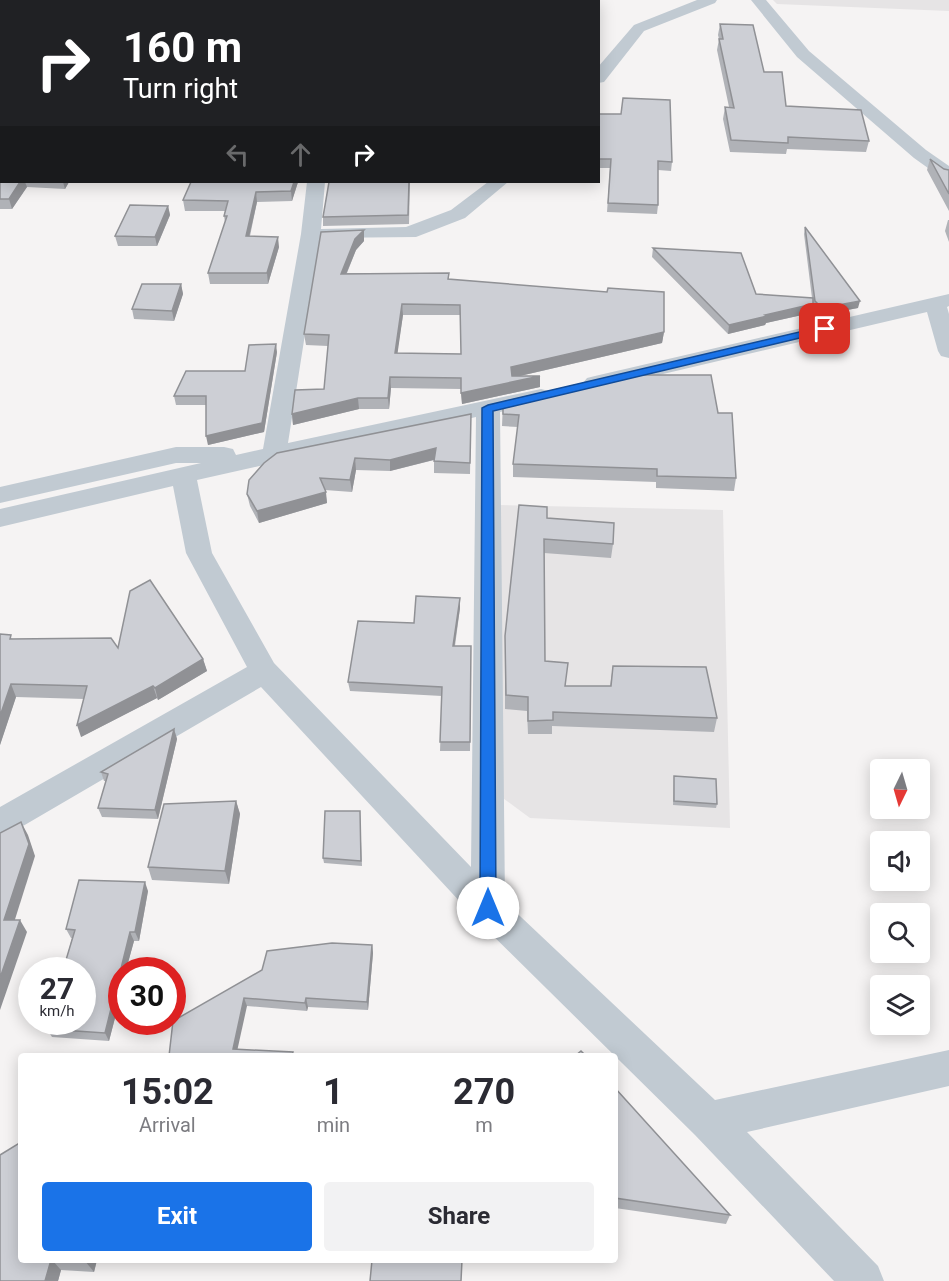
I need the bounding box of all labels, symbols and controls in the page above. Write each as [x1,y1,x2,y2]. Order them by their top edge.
text: 160 m [123,23,242,72]
icon: right [24,24,102,102]
text: Turn right [123,73,238,105]
icon: left [221,138,254,171]
icon: ahead [284,138,317,171]
icon: right [347,138,380,171]
pin [799,303,850,354]
icon: arrive [808,312,841,345]
north arrow [870,759,930,819]
map controls [870,759,930,1035]
button: sound [870,831,930,891]
position arrow [456,876,520,940]
button: search [870,903,930,963]
speed limit sign: 30 [108,957,186,1035]
text: 27 [40,971,74,1006]
button: layers [870,975,930,1035]
text: km/h [39,1002,75,1020]
text: 15:02 [121,1071,214,1113]
text: 1 [323,1071,344,1113]
text: 270 [453,1071,515,1113]
text: Arrival [139,1113,196,1137]
text: min [317,1113,350,1137]
text: m [475,1113,493,1137]
button: Exit [42,1182,312,1251]
button: Share [324,1182,594,1251]

